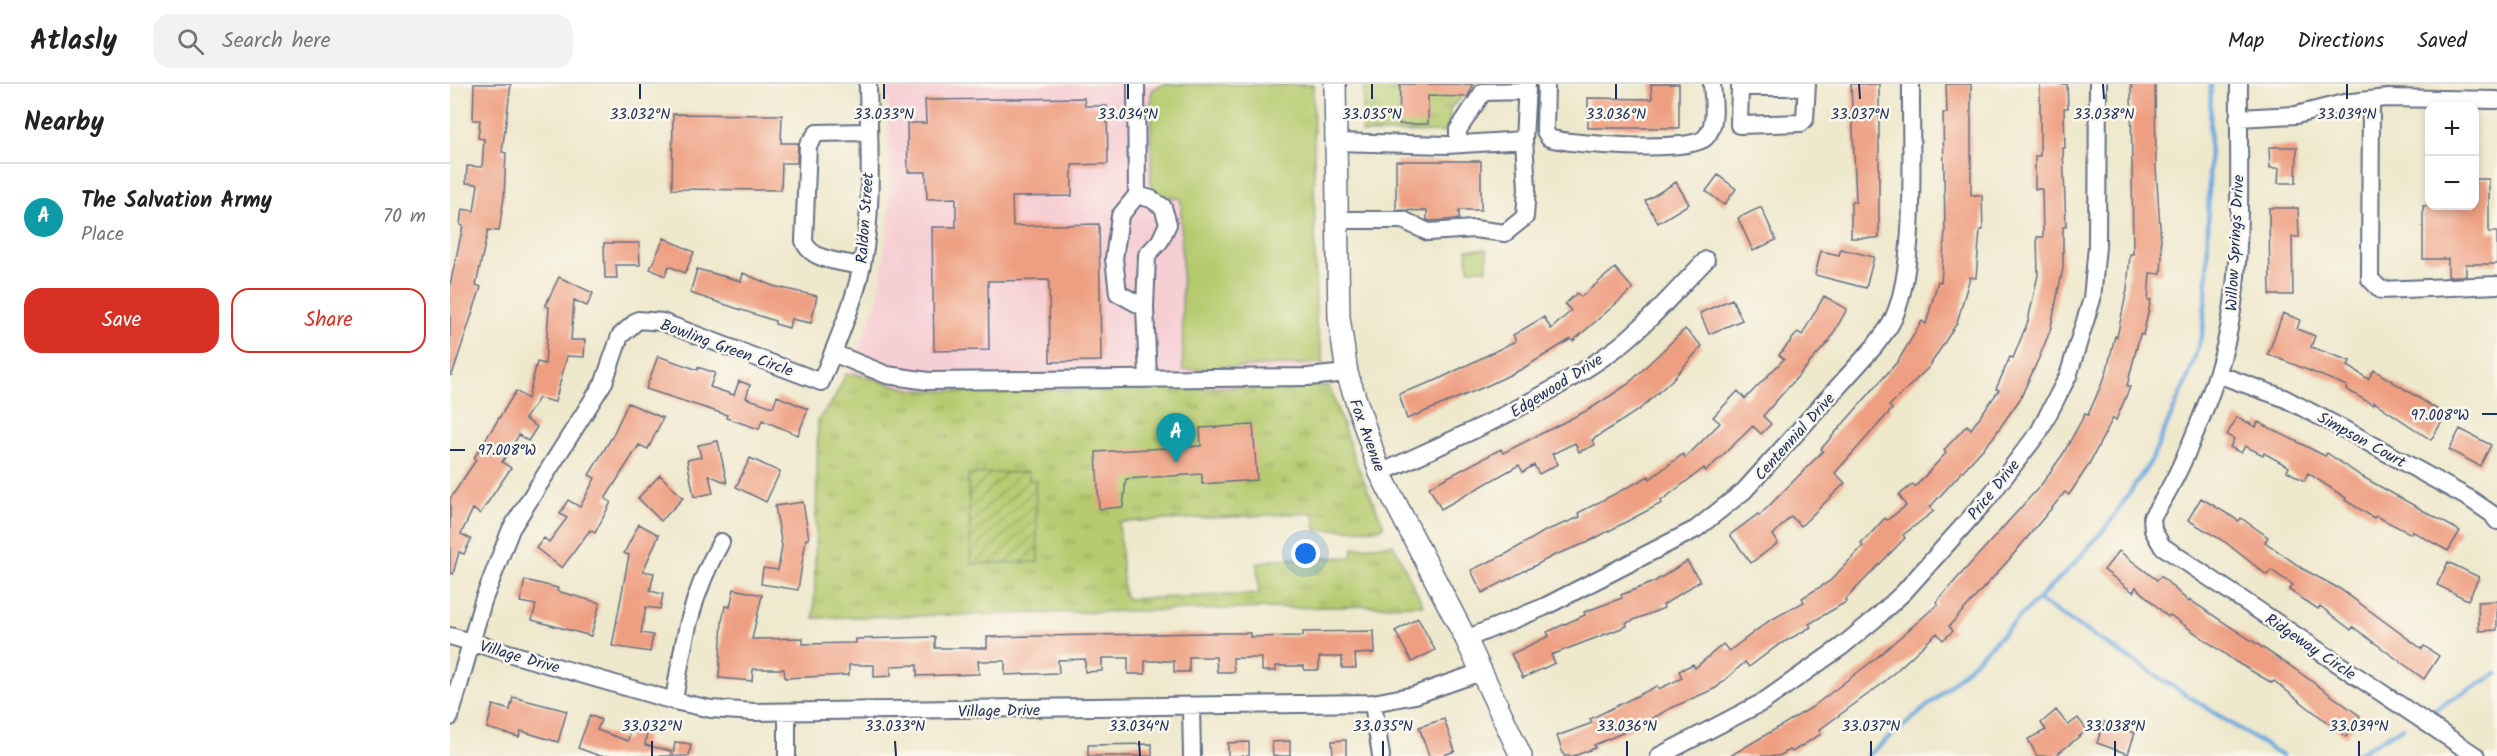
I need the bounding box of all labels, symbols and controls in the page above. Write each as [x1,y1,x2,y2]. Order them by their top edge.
search box [153,14,573,68]
text: Atlasly [30,19,117,64]
text: Search here [222,24,331,59]
icon: search [174,25,207,58]
text: Map [2228,25,2264,58]
text: Directions [2297,25,2384,58]
text: Saved [2417,25,2467,58]
text: Nearby [24,102,104,144]
map controls [2425,102,2479,210]
button: + [2425,102,2479,156]
text: 33.032°N [610,103,670,127]
text: 33.033°N [854,103,914,127]
text: 33.034°N [1098,103,1158,127]
text: 33.035°N [1342,103,1402,127]
text: 33.036°N [1586,103,1646,127]
text: 33.037°N [1831,103,1889,127]
text: 33.038°N [2073,103,2135,127]
text: 33.039°N [2317,103,2377,127]
button: − [2425,156,2479,210]
street label: Raldon Street [850,171,881,265]
street label: Willow Springs Drive [2219,174,2252,312]
text: The Salvation Army [81,184,272,219]
text: A [37,201,50,233]
text: 70 m [383,201,426,233]
text: Place [81,219,124,251]
button: Save [24,288,219,353]
button: Share [231,288,426,353]
street label: Bowling Green Circle [657,313,796,384]
street label: Edgewood Drive [1506,348,1608,425]
street label: Centennial Drive [1749,387,1841,487]
street label: Fox Avenue [1342,396,1391,475]
text: 97.008°W [2411,404,2470,428]
street label: Simpson Court [2312,406,2411,475]
pin: A [1156,414,1196,463]
text: 97.008°W [478,439,537,463]
street label: Price Drive [1962,454,2027,526]
your location [1291,539,1320,568]
street label: Ridgeway Circle [2260,608,2361,687]
street label: Village Drive [477,634,563,681]
street label: Village Drive [958,698,1040,725]
text: 33.032°N [622,715,682,739]
text: 33.033°N [865,715,925,739]
text: 33.034°N [1109,715,1169,739]
text: 33.035°N [1353,715,1413,739]
text: 33.036°N [1597,715,1657,739]
text: 33.037°N [1842,715,1900,739]
text: 33.038°N [2084,715,2146,739]
text: 33.039°N [2329,715,2389,739]

